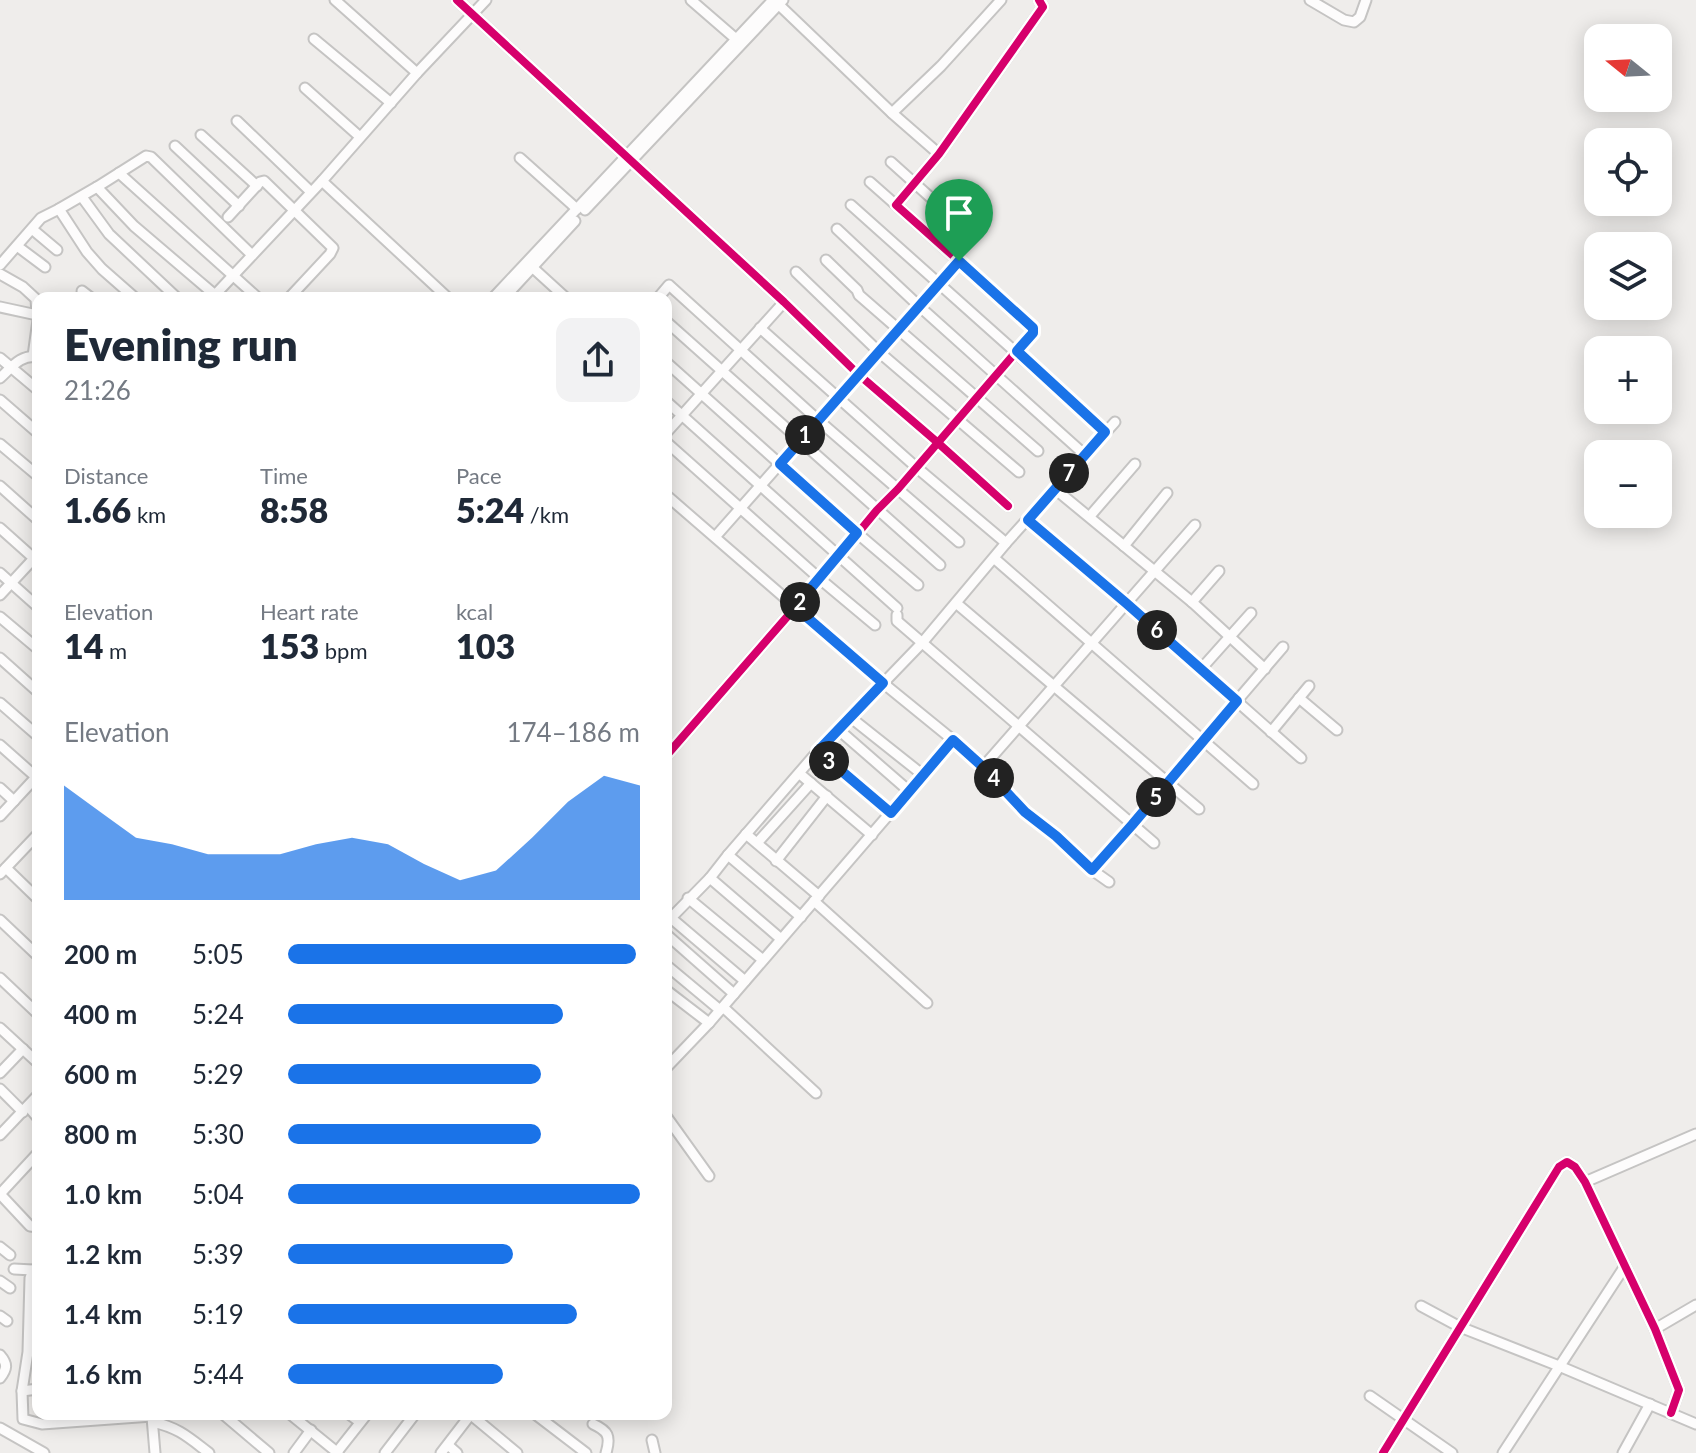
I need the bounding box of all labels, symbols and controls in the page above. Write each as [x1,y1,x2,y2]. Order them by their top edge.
north arrow [1584,24,1672,112]
map controls [1584,24,1672,528]
button: locate [1584,128,1672,216]
pin [925,179,993,261]
icon: arrive [937,191,981,235]
button: layers [1584,232,1672,320]
text: Evening run [64,318,298,370]
button: share [556,318,640,402]
button: + [1584,336,1672,424]
text: 21:26 [64,374,131,406]
pin: 1 [785,415,825,455]
text: 1 [799,421,811,448]
button: − [1584,440,1672,528]
pin: 7 [1049,453,1089,493]
text: 7 [1063,459,1075,486]
text: Distance [64,462,148,489]
text: Time [260,462,308,489]
text: Pace [456,462,502,489]
text: 1.66 [64,489,131,530]
text: 8:58 [260,489,328,530]
text: 5:24 [456,489,524,530]
text: km [131,501,166,528]
text: /km [524,501,569,528]
pin: 2 [780,582,820,622]
text: 2 [794,588,806,615]
text: Elevation [64,598,153,625]
text: Heart rate [260,598,359,625]
text: kcal [456,598,493,625]
pin: 6 [1137,610,1177,650]
text: 6 [1151,616,1163,643]
text: 14 [64,625,103,666]
text: 153 [260,625,319,666]
text: 103 [456,625,515,666]
text: m [103,637,127,664]
text: bpm [319,637,368,664]
text: Elevation [64,716,170,748]
text: 174–186 m [506,716,640,748]
pin: 3 [809,741,849,781]
text: 3 [823,747,835,774]
pin: 4 [974,758,1014,798]
text: 4 [988,764,1000,791]
pin: 5 [1136,777,1176,817]
text: 5 [1150,783,1162,810]
text: 200 m [64,938,137,970]
text: 5:05 [192,938,244,970]
text: 400 m [64,998,137,1030]
text: 5:24 [192,998,244,1030]
text: 600 m [64,1058,137,1090]
text: 5:29 [192,1058,244,1090]
text: 800 m [64,1118,137,1150]
text: 5:30 [192,1118,244,1150]
text: 1.0 km [64,1178,142,1210]
text: 5:04 [192,1178,244,1210]
text: 1.2 km [64,1238,142,1270]
text: 5:39 [192,1238,244,1270]
text: 1.4 km [64,1298,142,1330]
text: 5:19 [192,1298,244,1330]
text: 1.6 km [64,1358,142,1390]
text: 5:44 [192,1358,244,1390]

